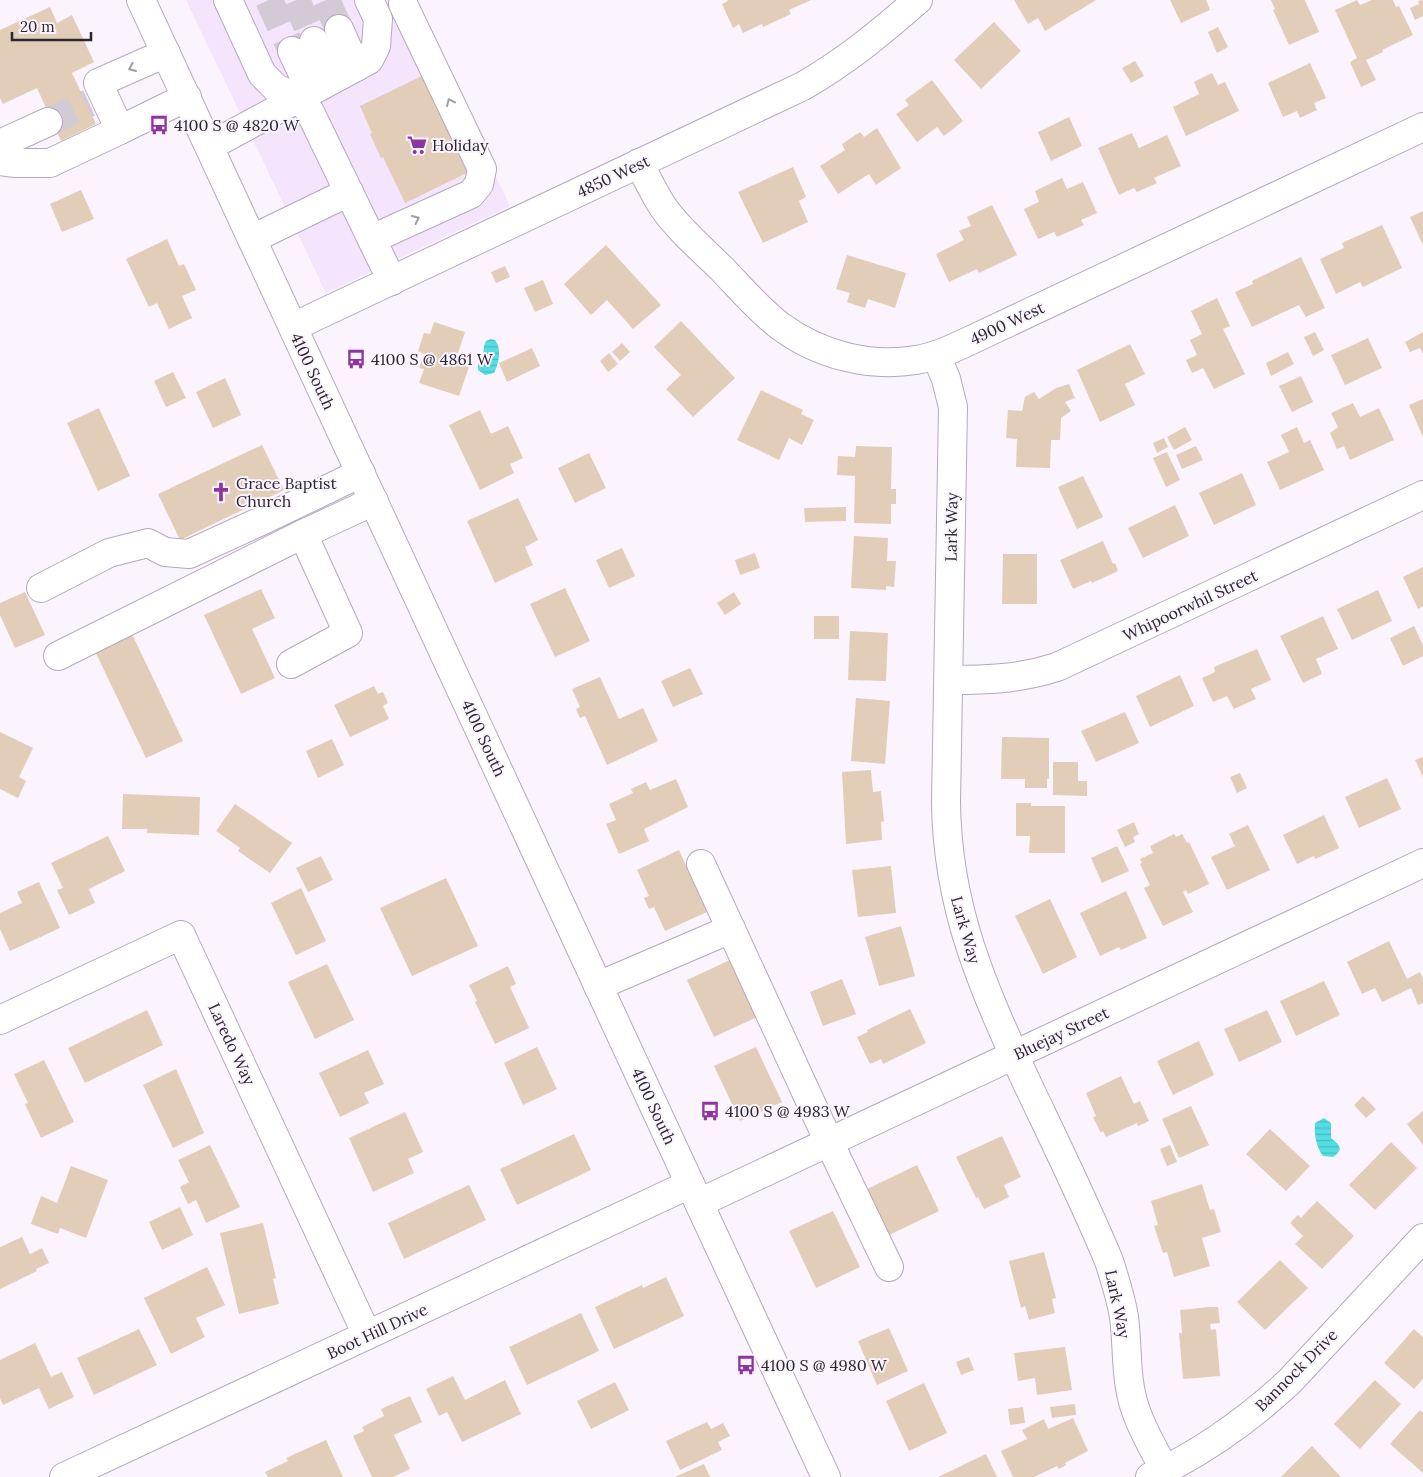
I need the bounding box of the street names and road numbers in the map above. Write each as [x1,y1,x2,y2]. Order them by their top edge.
street label: 4850 West [573,150,653,202]
street label: 4900 West [967,297,1048,349]
street label: 4100 South [287,329,340,413]
street label: Lark Way [940,492,962,562]
street label: Whipoorwhil Street [1119,565,1261,645]
street label: 4100 South [458,696,511,780]
street label: Lark Way [947,894,985,967]
street label: Laredo Way [204,1000,260,1089]
street label: Bluejay Street [1010,1002,1112,1064]
street label: 4100 South [628,1064,681,1148]
street label: Lark Way [1101,1268,1135,1341]
street label: Boot Hill Drive [323,1299,431,1363]
street label: Bannock Drive [1251,1324,1342,1415]

